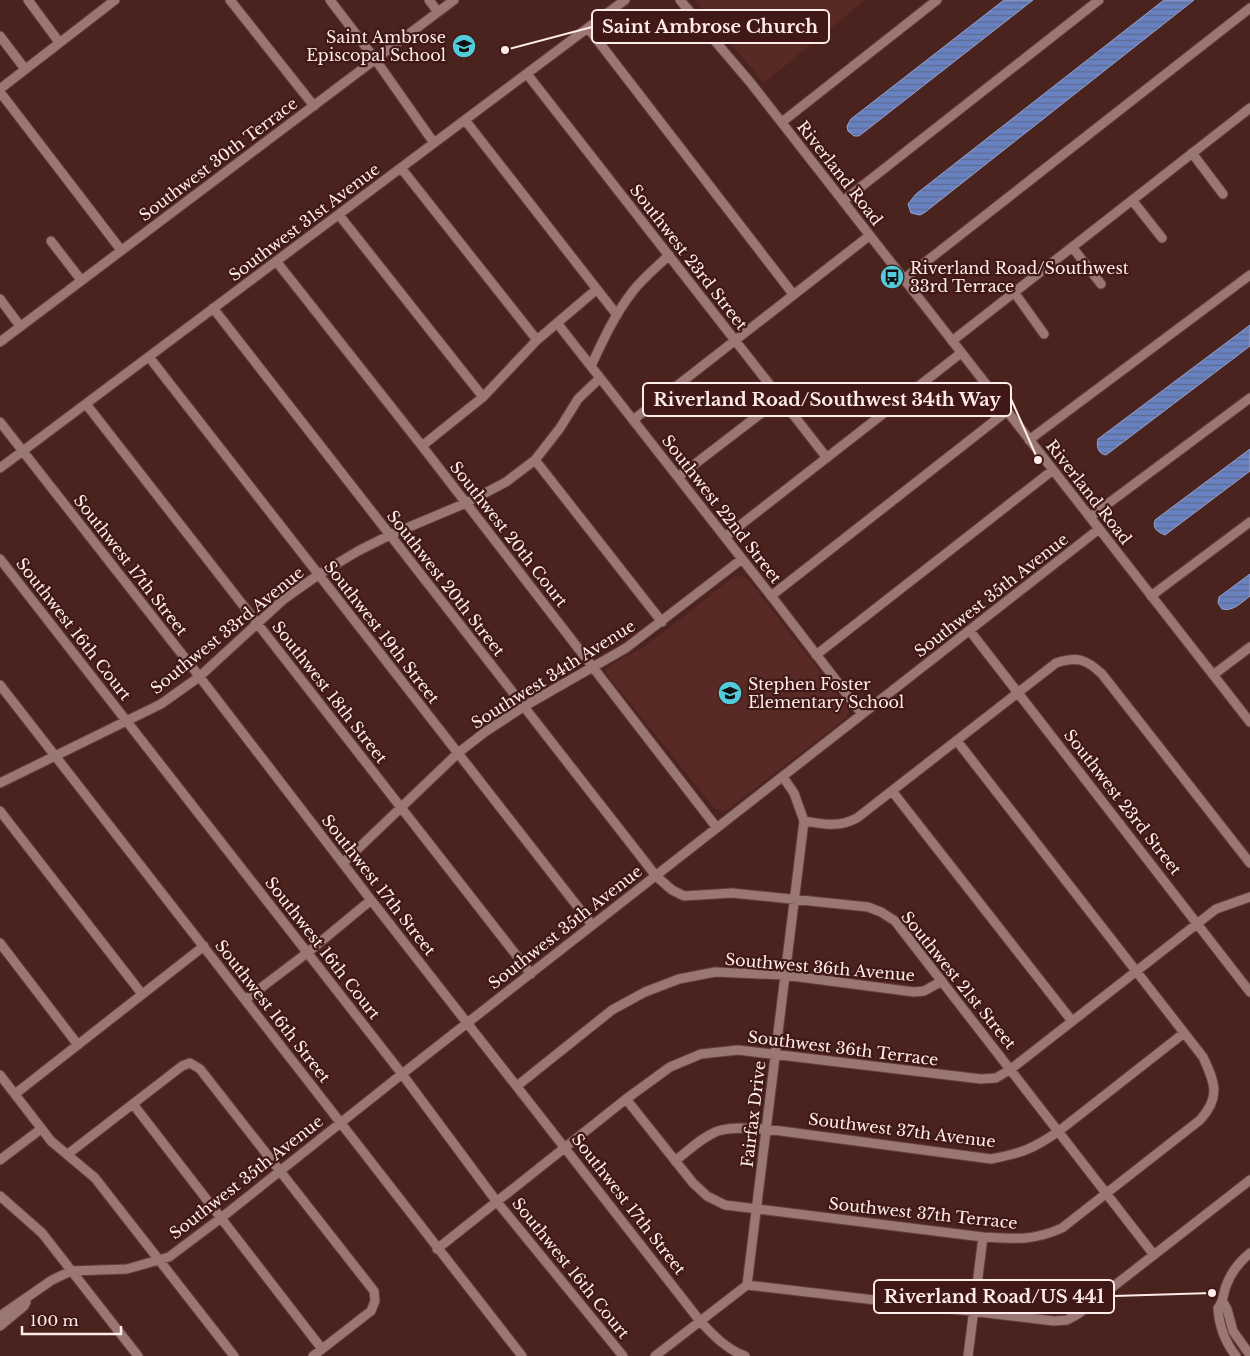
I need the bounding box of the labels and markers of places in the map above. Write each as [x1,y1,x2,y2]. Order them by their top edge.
callout: Saint Ambrose Church [592,10,829,43]
place label: Saint Ambrose Episcopal School [306,27,446,65]
school or university icon: Saint Ambrose Episcopal School [451,33,477,59]
place label: Riverland Road/Southwest 33rd Terrace [910,258,1129,296]
bus stop icon: Riverland Road/Southwest 33rd Terrace [879,264,905,290]
callout: Riverland Road/Southwest 34th Way [643,383,1011,416]
place label: Stephen Foster Elementary School [748,674,904,712]
school or university icon: Stephen Foster Elementary School [717,680,743,706]
callout: Riverland Road/US 441 [874,1280,1114,1313]

